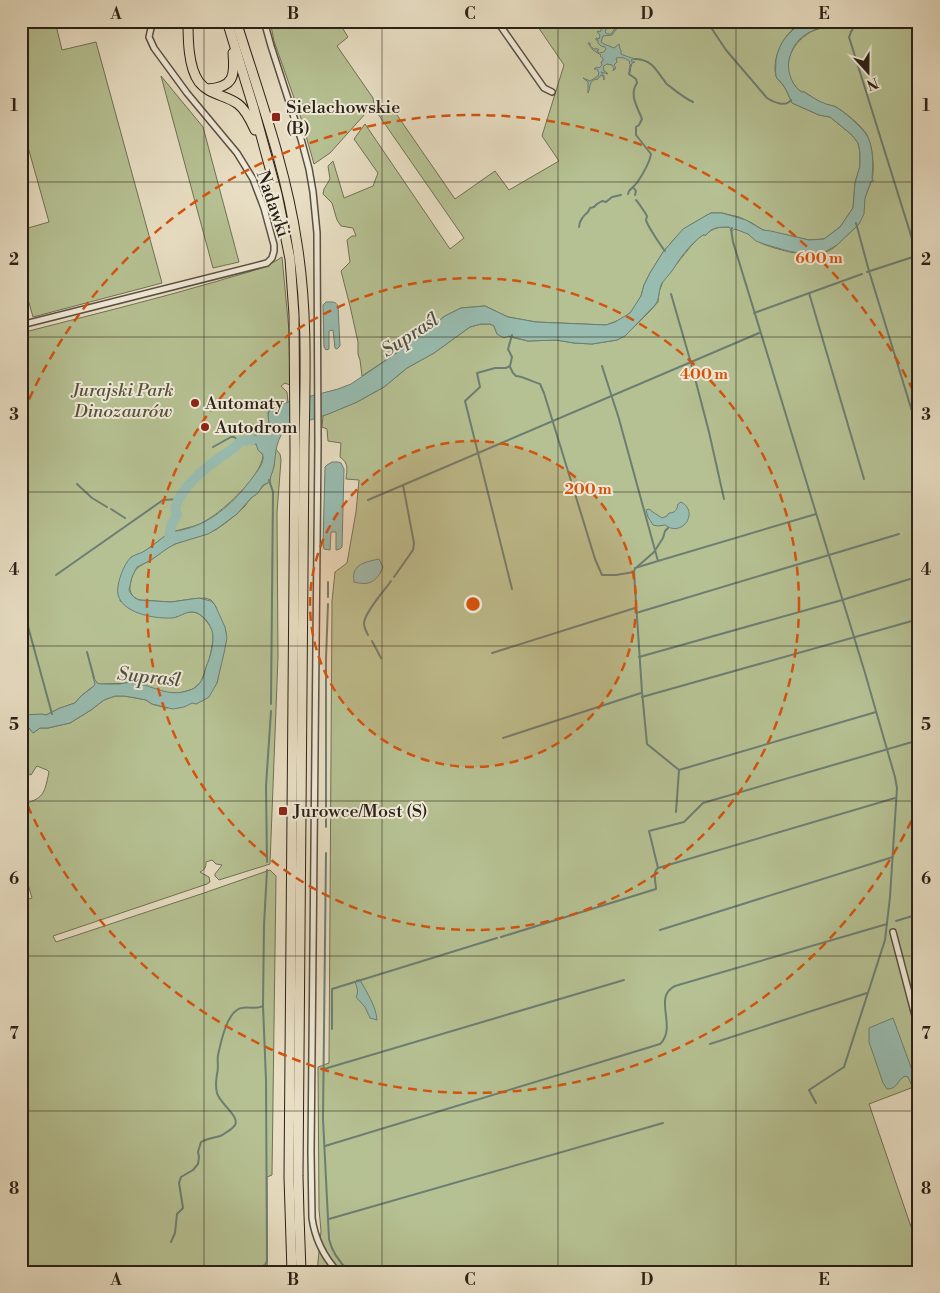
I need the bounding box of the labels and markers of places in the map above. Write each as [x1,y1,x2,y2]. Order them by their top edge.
place label: Sielachowskie (B) [286,96,400,140]
marker: Sielachowskie (B) [270,111,282,123]
place label: Automaty [204,392,284,415]
marker: Automaty [189,397,201,409]
place label: Autodrom [214,416,298,439]
marker: Autodrom [199,421,211,433]
centre of rings [464,595,482,613]
place label: Jurowce/Most (S) [292,800,428,823]
marker: Jurowce/Most (S) [277,805,289,817]

